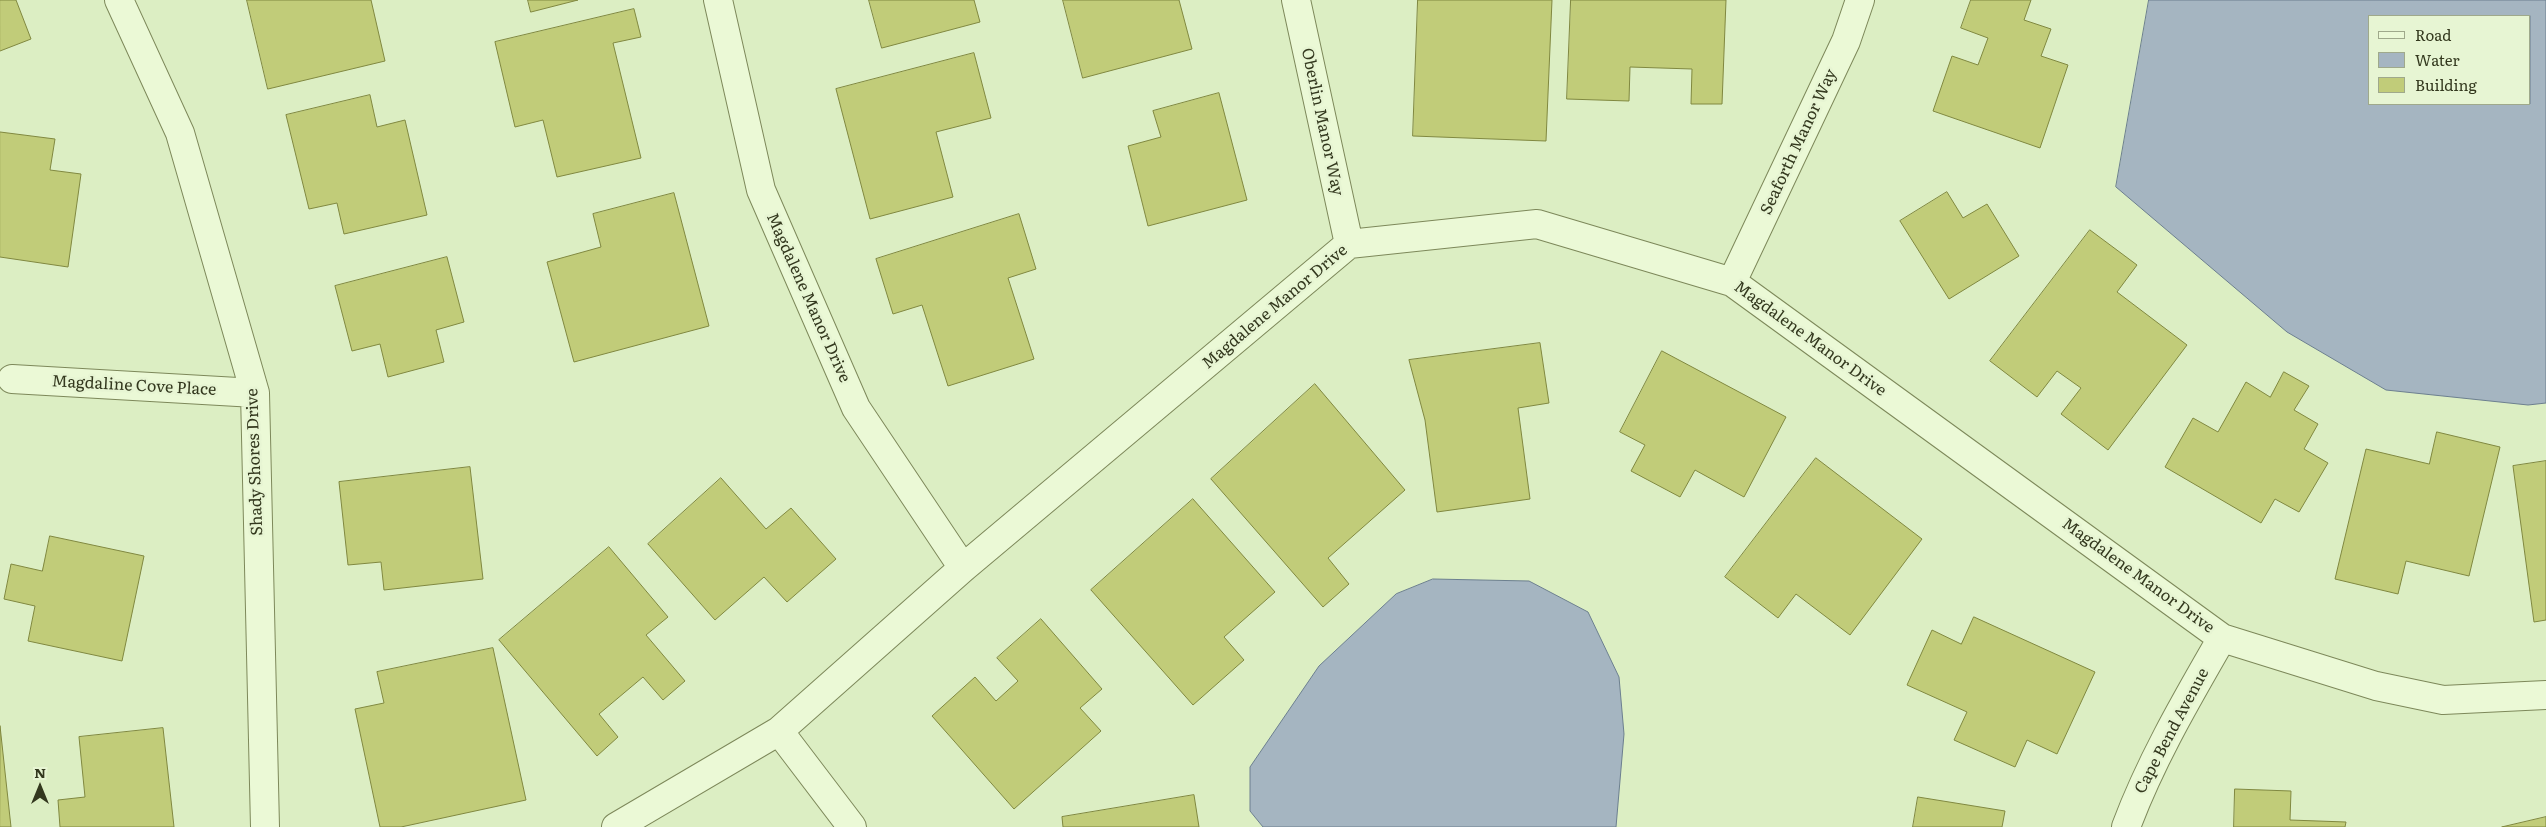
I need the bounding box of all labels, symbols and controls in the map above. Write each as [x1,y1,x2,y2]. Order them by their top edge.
legend [2368,15,2531,105]
text: Road [2415,23,2451,46]
street label: Oberlin Manor Way [1297,46,1347,198]
text: Water [2415,48,2460,71]
street label: Seaforth Manor Way [1757,66,1841,218]
text: Building [2415,73,2477,96]
street label: Magdalene Manor Drive [762,210,854,386]
street label: Magdalene Manor Drive [1199,241,1351,373]
street label: Magdalene Manor Drive [1730,277,1890,401]
street label: Magdaline Cove Place [51,372,217,400]
street label: Shady Shores Drive [243,388,267,536]
street label: Magdalene Manor Drive [2058,514,2218,638]
street label: Cape Bend Avenue [2131,665,2213,797]
north arrow [15,762,65,812]
text: N [34,762,46,782]

